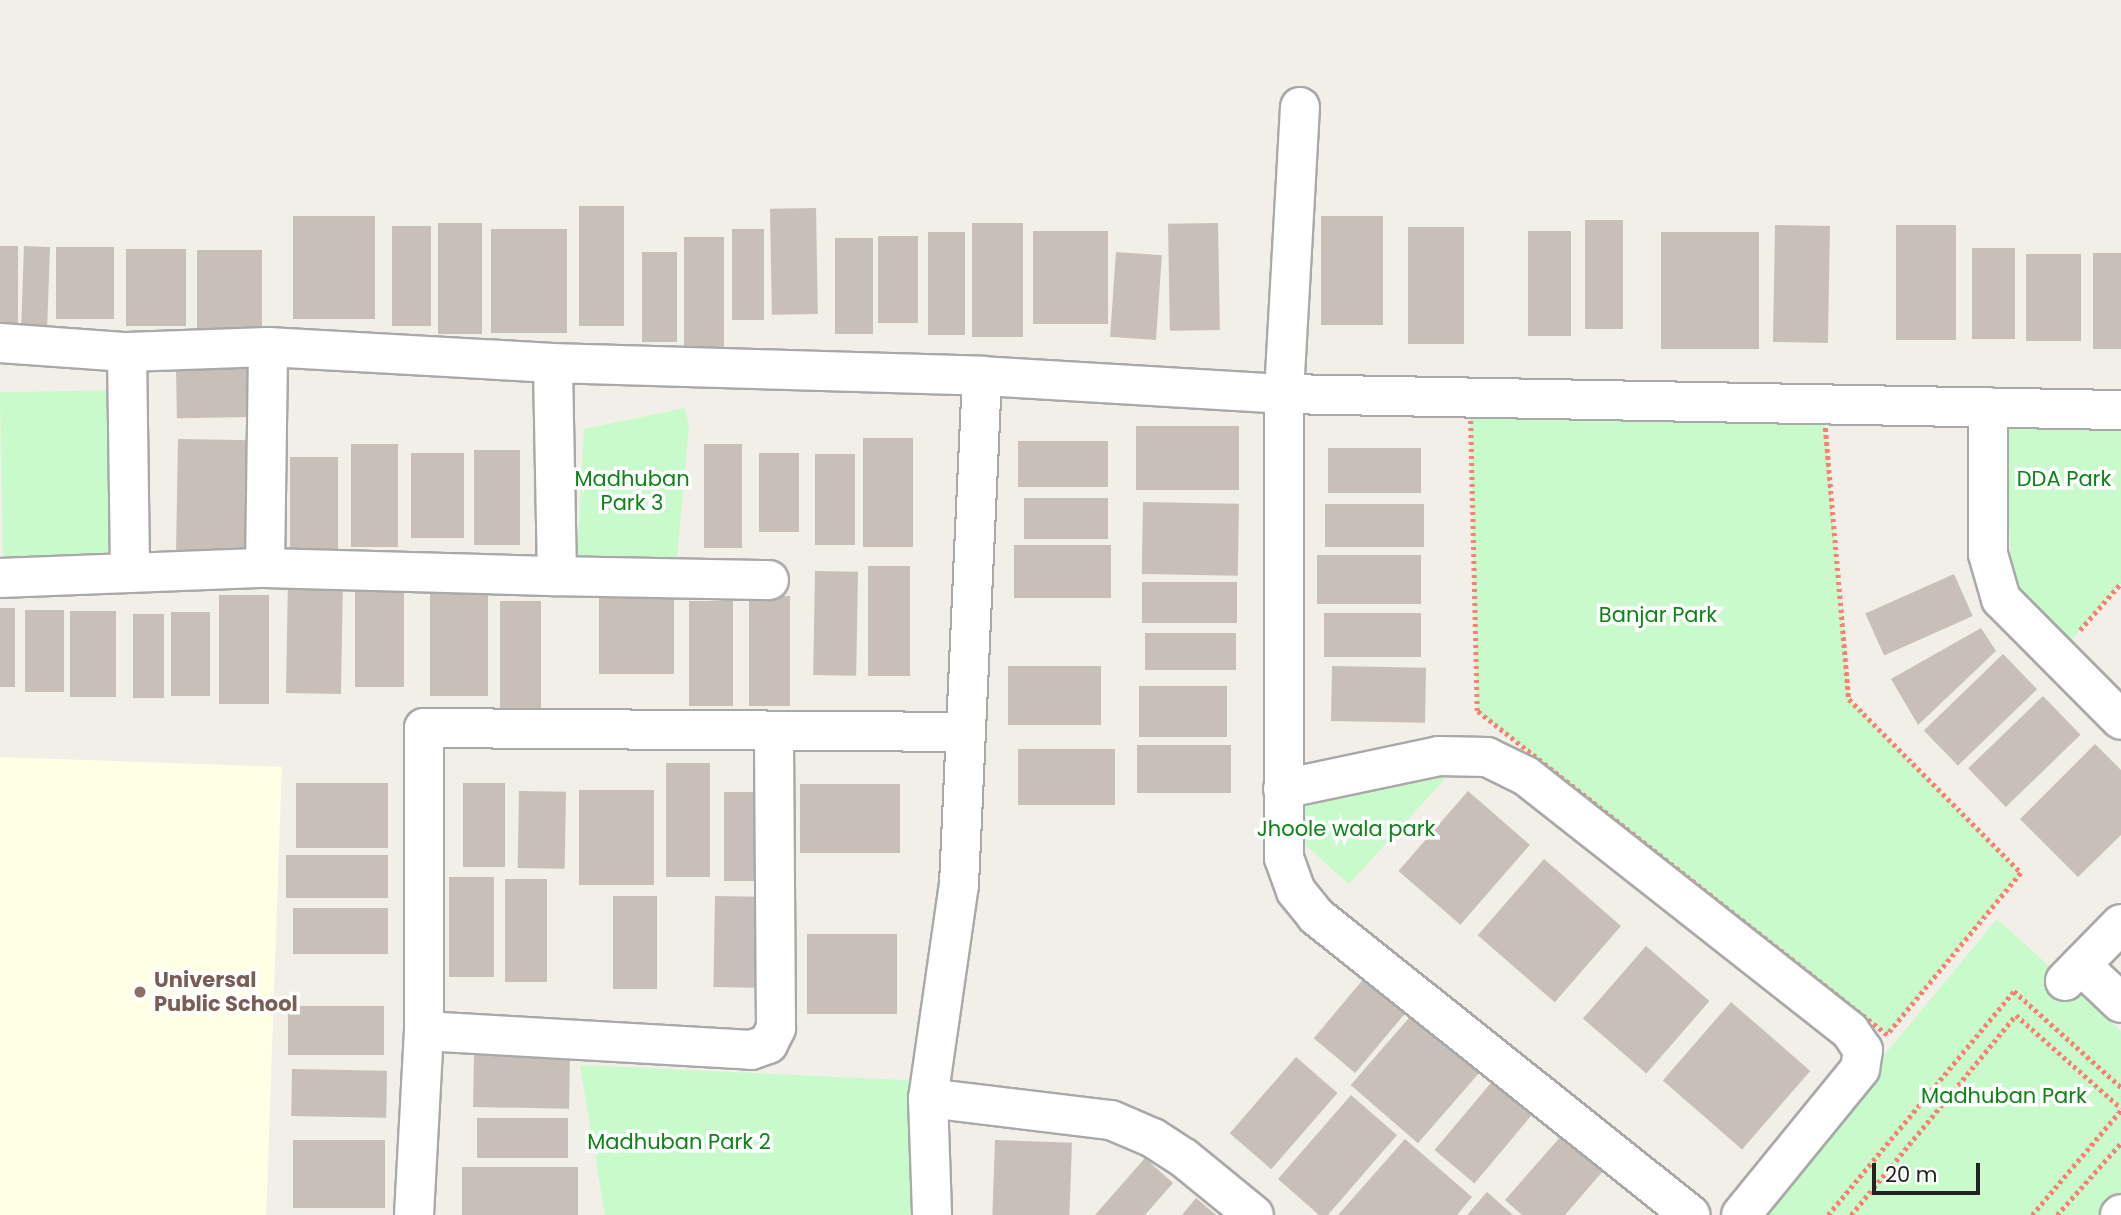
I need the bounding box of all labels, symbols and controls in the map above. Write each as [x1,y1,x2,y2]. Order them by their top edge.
park label: Madhuban Park 3 [574,466,690,516]
park label: DDA Park [2017,466,2111,492]
park label: Banjar Park [1599,602,1717,628]
park label: Jhoole wala park [1257,816,1435,842]
place label: Universal Public School [154,967,298,1017]
marker: Universal Public School [132,984,148,1000]
park label: Madhuban Park [1921,1083,2087,1109]
park label: Madhuban Park 2 [587,1129,771,1155]
scale bar [1876,1148,1984,1192]
text: 20 m [1885,1160,1938,1189]

